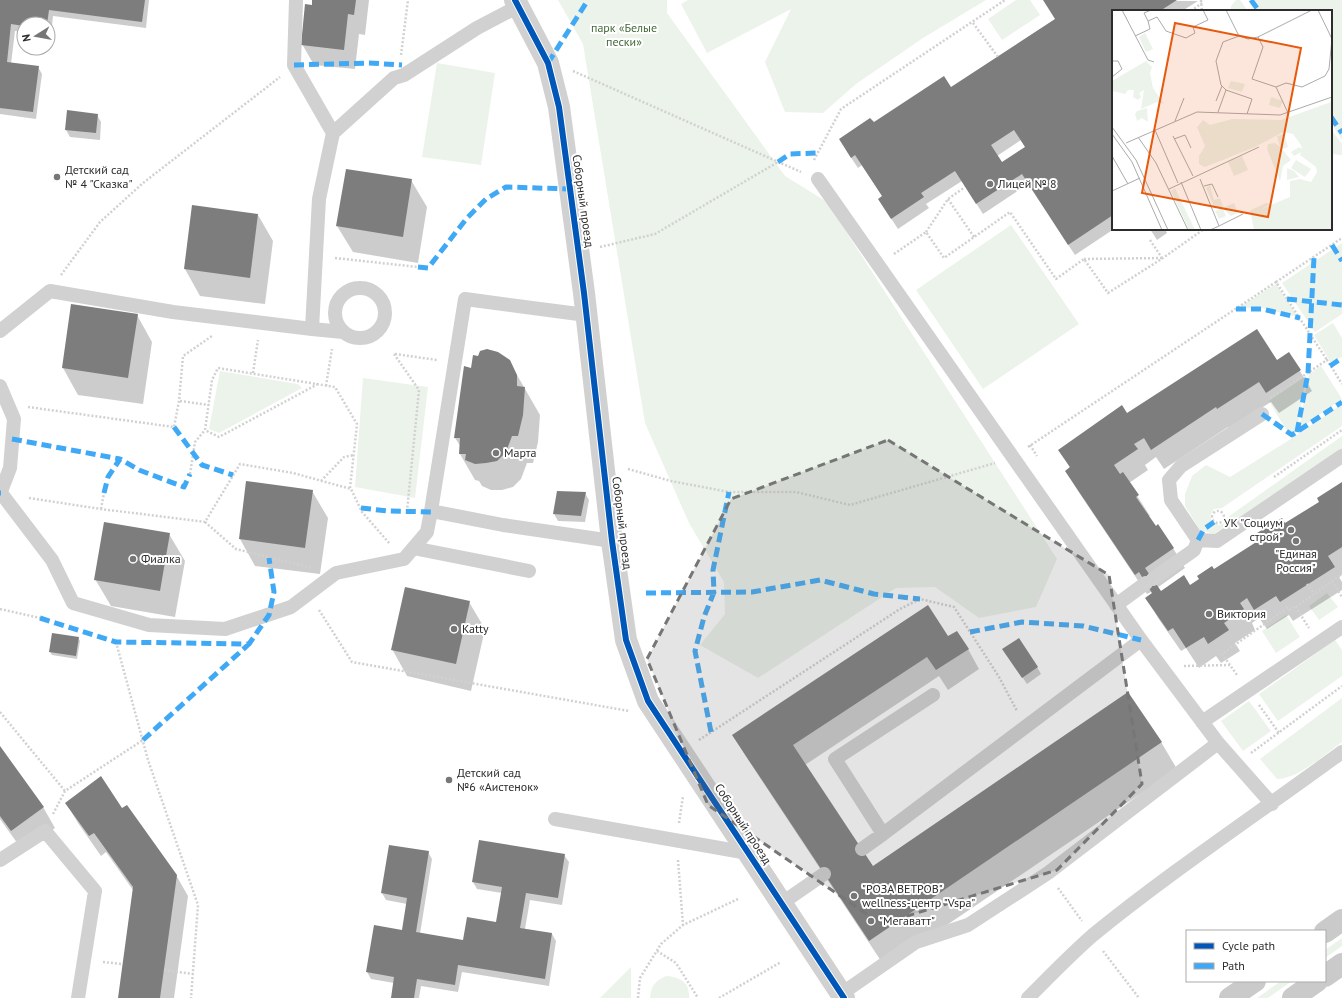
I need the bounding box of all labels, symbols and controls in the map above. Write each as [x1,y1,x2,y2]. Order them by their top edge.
inset map [1112,10,1332,230]
north arrow [16,16,56,56]
park label: парк «Белые пески» [591,20,657,49]
text: N [19,33,34,43]
street label: Соборный проезд [570,154,598,249]
place label: Детский сад № 4 "Сказка" [65,162,133,191]
marker: Детский сад № 4 "Сказка" [52,172,62,182]
place label: Лицей № 8 [997,176,1057,191]
marker: Лицей № 8 [985,179,995,189]
place label: Марта [504,445,537,460]
marker: Марта [491,448,501,458]
street label: Соборный проезд [609,476,636,571]
place label: УК "Социум строй" [1224,515,1283,544]
marker: УК "Социум строй" [1286,525,1296,535]
marker: "Единая Россия" [1291,536,1301,546]
place label: "Единая Россия" [1275,546,1317,575]
place label: Фиалка [141,551,181,566]
marker: Фиалка [128,554,138,564]
place label: Виктория [1217,606,1266,621]
marker: Виктория [1204,609,1214,619]
place label: Katty [462,621,489,636]
marker: Katty [449,624,459,634]
place label: Детский сад №6 «Аистенок» [457,765,539,794]
marker: Детский сад №6 «Аистенок» [444,775,454,785]
street label: Соборный проезд [712,780,775,867]
place label: "РОЗА ВЕТРОВ" wellness-центр "Vspa" [862,881,975,910]
marker: "РОЗА ВЕТРОВ" wellness-центр "Vspa" [849,891,859,901]
place label: "Мегаватт" [879,913,935,928]
marker: "Мегаватт" [866,916,876,926]
legend [1186,930,1326,982]
text: Cycle path [1222,938,1275,953]
text: Path [1222,958,1245,973]

